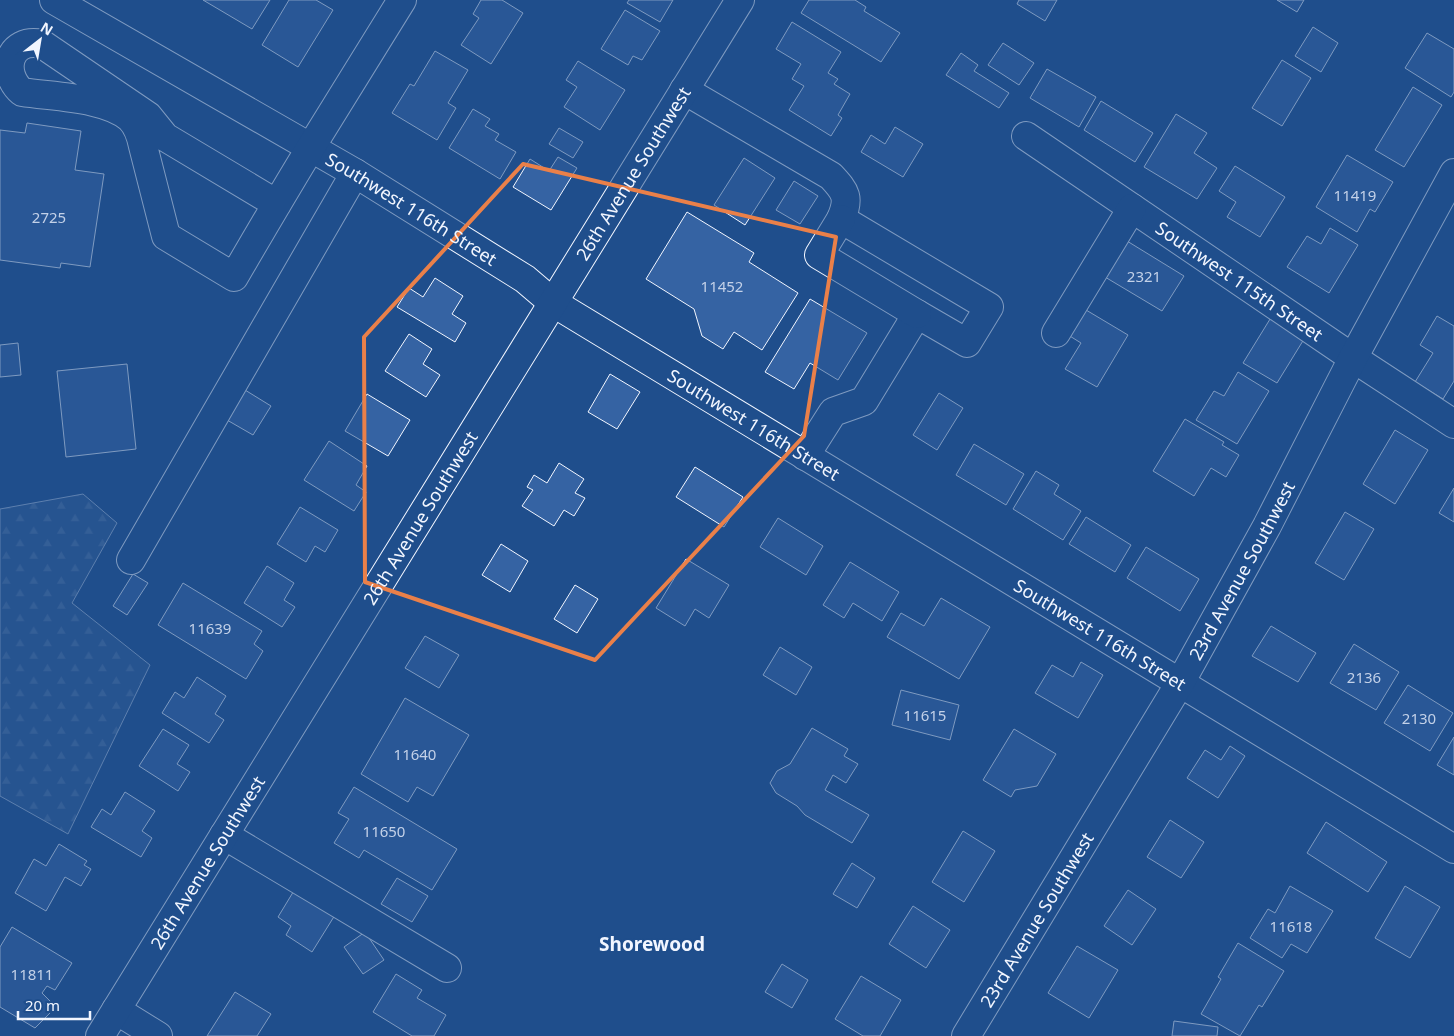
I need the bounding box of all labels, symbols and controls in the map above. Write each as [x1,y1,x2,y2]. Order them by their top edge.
north arrow [15,15,65,65]
text: N [37,17,57,40]
street label: 26th Avenue Southwest [570,82,696,265]
street label: Southwest 116th Street [321,147,502,271]
house number: 11419 [1334,185,1376,205]
house number: 2725 [32,207,66,227]
street label: Southwest 115th Street [1151,216,1328,346]
house number: 2321 [1127,266,1161,286]
house number: 11452 [701,276,743,296]
street label: Southwest 116th Street [663,363,845,486]
street label: 26th Avenue Southwest [357,426,483,609]
street label: 23rd Avenue Southwest [1183,477,1300,664]
street label: Southwest 116th Street [1010,573,1191,696]
house number: 11639 [189,618,231,638]
house number: 2136 [1347,667,1381,687]
house number: 11615 [904,705,946,725]
house number: 2130 [1402,708,1436,728]
house number: 11640 [394,744,436,764]
street label: 26th Avenue Southwest [145,771,270,954]
house number: 11650 [363,821,405,841]
street label: 23rd Avenue Southwest [974,827,1099,1012]
house number: 11618 [1270,916,1312,936]
district label: Shorewood [599,931,705,957]
house number: 11811 [11,964,53,984]
scale bar [18,988,90,1020]
text: 20 m [25,995,60,1015]

